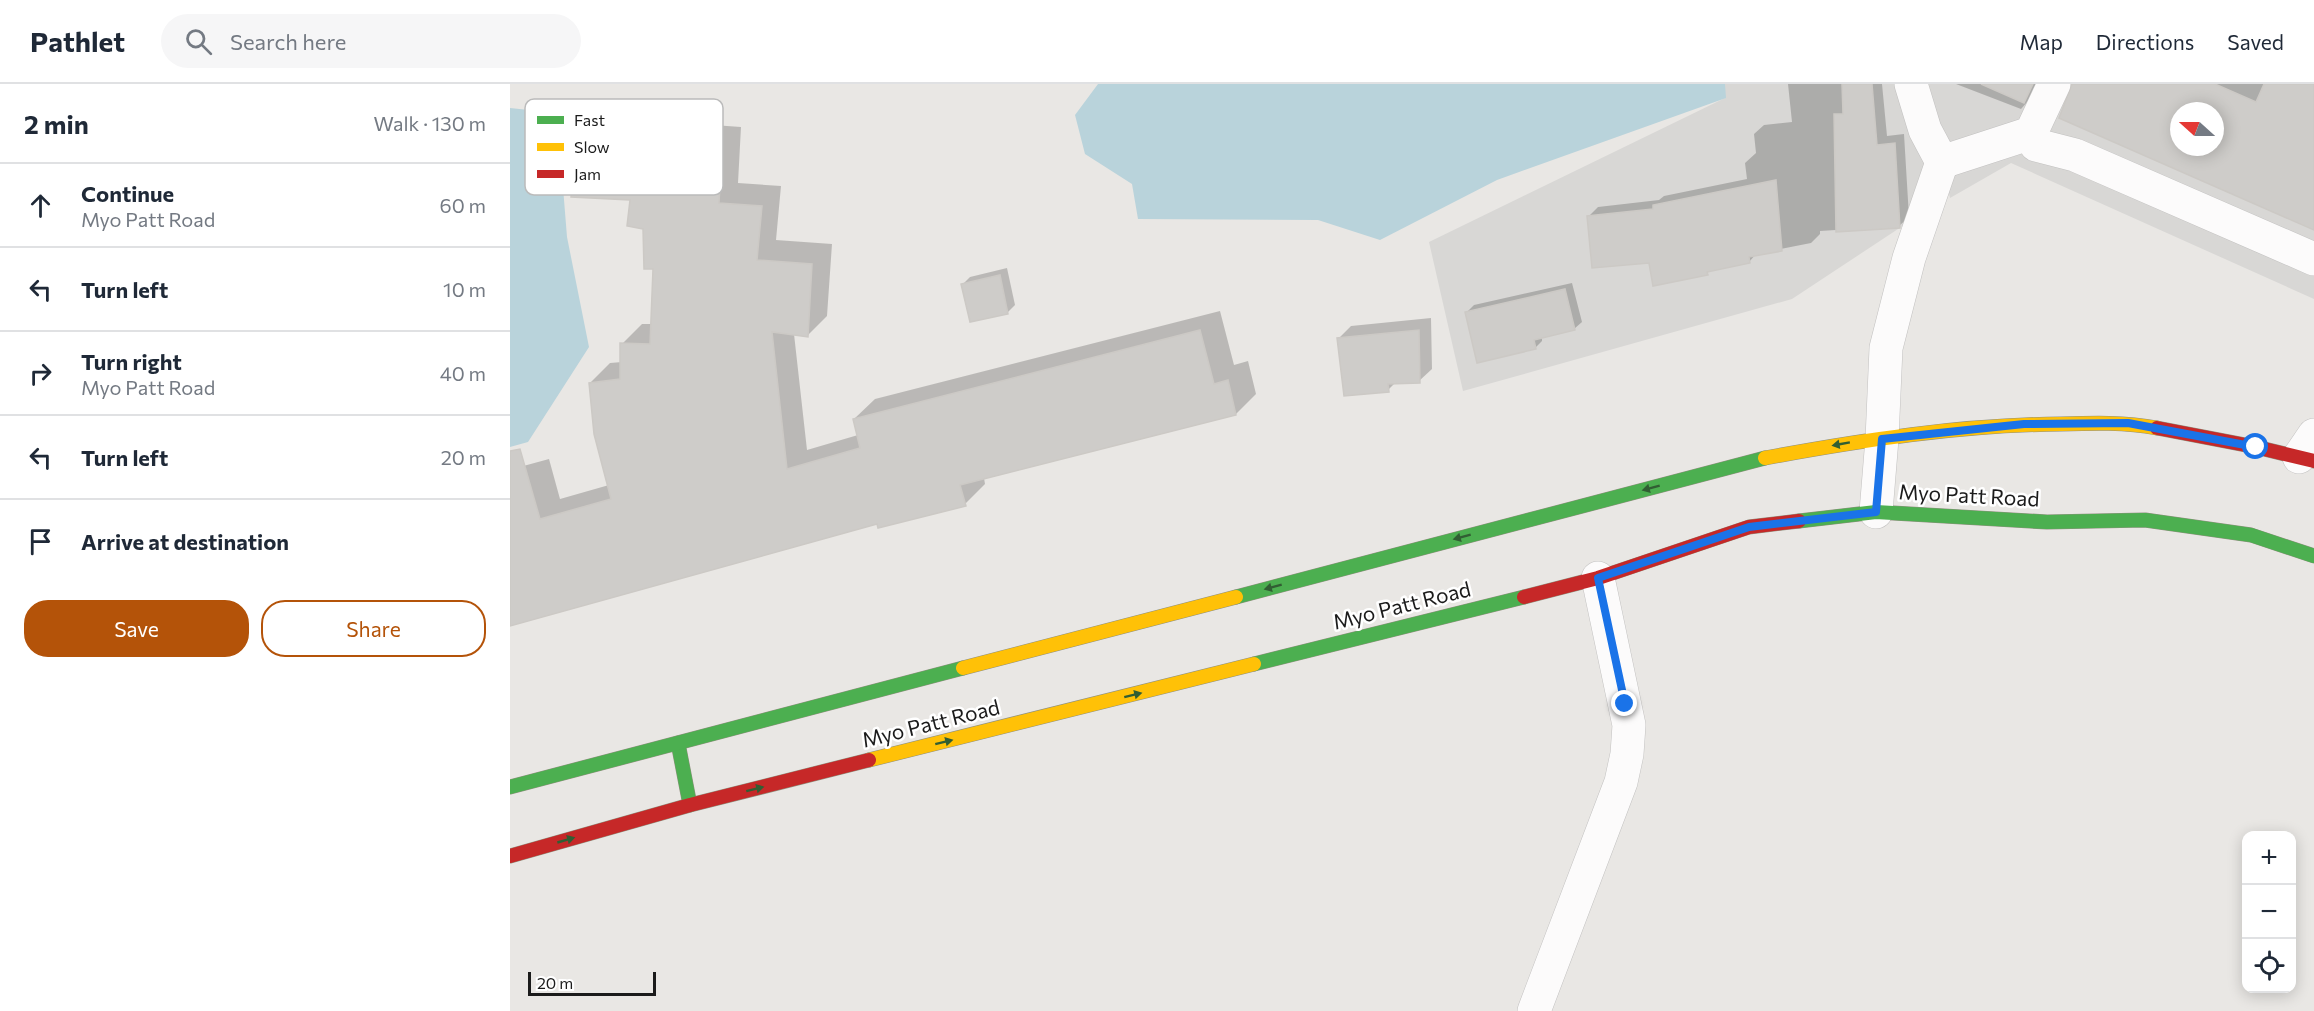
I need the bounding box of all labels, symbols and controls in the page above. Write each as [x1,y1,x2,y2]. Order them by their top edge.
search box [161,14,581,68]
text: Pathlet [30,24,125,58]
icon: search [182,25,215,58]
text: Search here [230,28,346,55]
text: Map [2020,29,2063,54]
text: Directions [2096,29,2194,54]
text: Saved [2227,29,2284,54]
legend [525,99,723,195]
north arrow [2170,102,2224,156]
text: 2 min [24,108,89,139]
text: Fast [574,110,605,129]
text: Walk · 130 m [374,111,486,135]
text: Slow [574,137,610,156]
text: Jam [574,164,601,183]
text: Continue [81,180,174,207]
icon: ahead [24,189,57,222]
text: 60 m [440,193,486,217]
text: Myo Patt Road [81,207,215,231]
icon: left [24,273,57,306]
text: Turn left [81,276,168,303]
text: 10 m [443,277,486,301]
text: Turn right [81,348,182,375]
icon: right [24,357,57,390]
text: 40 m [440,361,486,385]
text: Myo Patt Road [81,375,215,399]
route start [2242,433,2268,459]
one-way arrow [1831,440,1850,449]
icon: left [24,441,57,474]
text: Turn left [81,444,168,471]
text: 20 m [441,445,486,469]
street label: Myo Patt Road [1898,478,2040,511]
one-way arrow [1641,483,1660,493]
icon: arrive [24,525,57,558]
text: Arrive at destination [81,528,289,555]
one-way arrow [1453,533,1471,542]
street label: Myo Patt Road [1330,575,1473,634]
one-way arrow [1264,582,1283,592]
button: Save [24,600,249,657]
button: Share [261,600,486,657]
one-way arrow [1124,690,1142,700]
route end [1611,690,1637,716]
street label: Myo Patt Road [859,693,1002,752]
one-way arrow [935,737,953,747]
one-way arrow [745,784,764,794]
map controls [2242,831,2296,993]
button: + [2242,831,2296,885]
one-way arrow [557,835,575,844]
button: − [2242,885,2296,939]
button: locate [2242,939,2296,993]
scale bar [528,969,656,996]
text: 20 m [537,973,573,992]

